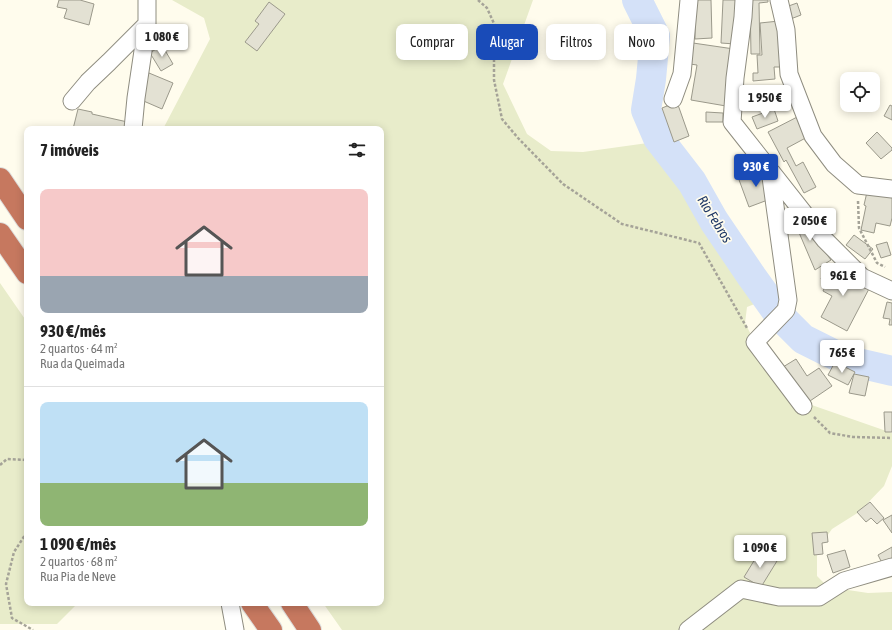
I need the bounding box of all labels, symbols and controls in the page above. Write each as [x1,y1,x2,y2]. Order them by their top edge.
pin: 1 080 € [125,24,199,58]
chip: Comprar [396,24,468,60]
chip: Alugar [476,24,538,60]
chip: Filtros [546,24,606,60]
chip: Novo [614,24,669,60]
text: 1 080 € [145,29,179,44]
map controls [840,72,880,112]
button: locate [840,72,880,112]
pin: 1 950 € [728,85,802,119]
text: 1 950 € [748,90,782,105]
icon: filters [346,139,368,161]
text: 7 imóveis [40,140,99,160]
pin: 930 € [728,154,784,188]
text: 930 € [743,159,769,174]
water label: Rio Febros [694,193,736,245]
pin: 2 050 € [773,208,847,242]
text: 2 050 € [793,213,827,228]
icon: home [168,215,240,287]
pin: 961 € [815,263,871,297]
text: 961 € [830,268,856,283]
text: 930 €/mês [40,321,106,341]
pin: 765 € [814,340,870,374]
text: 2 quartos · 64 m² [40,341,118,356]
text: 765 € [829,345,855,360]
text: Rua da Queimada [40,356,125,371]
icon: home [168,428,240,500]
text: 1 090 €/mês [40,534,116,554]
pin: 1 090 € [723,535,797,569]
text: 1 090 € [743,540,777,555]
text: 2 quartos · 68 m² [40,554,118,569]
text: Rua Pia de Neve [40,569,116,584]

